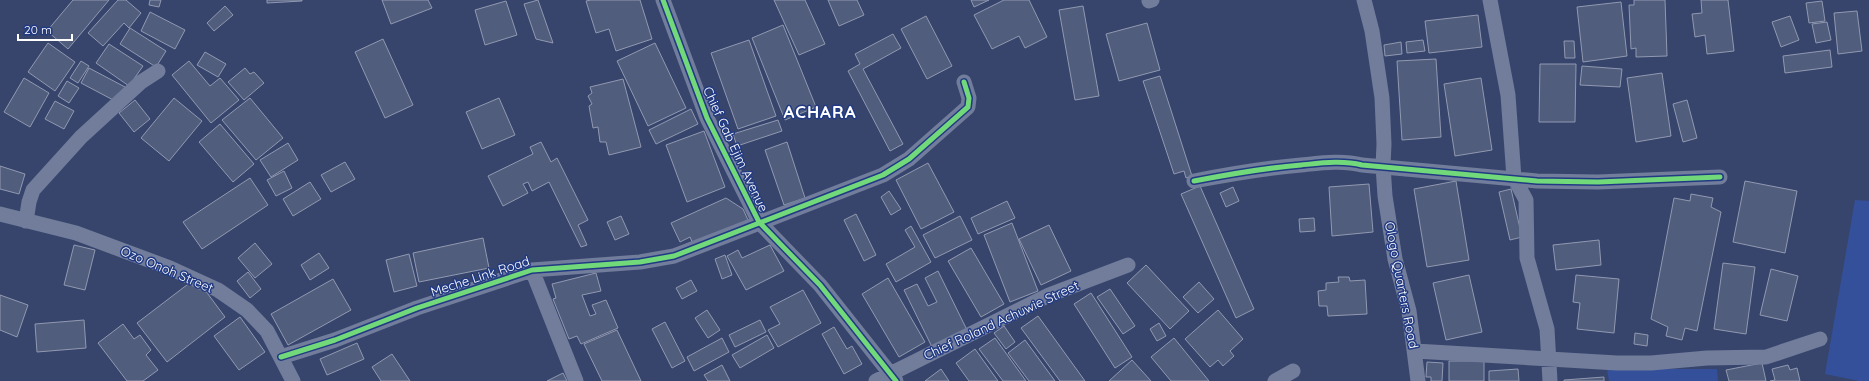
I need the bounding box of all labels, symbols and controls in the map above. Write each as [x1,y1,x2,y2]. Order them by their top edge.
scale bar [18,16,72,42]
text: 20 m [24,22,52,37]
street label: Chief Gab Ejim Avenue [700,84,772,214]
district label: ACHARA [783,101,857,122]
street label: Ologo Quarters Road [1382,220,1422,350]
street label: Ozo Onoh Street [118,242,216,296]
street label: Meche Link Road [429,252,531,300]
street label: Chief Roland Achuwie Street [921,277,1081,363]

